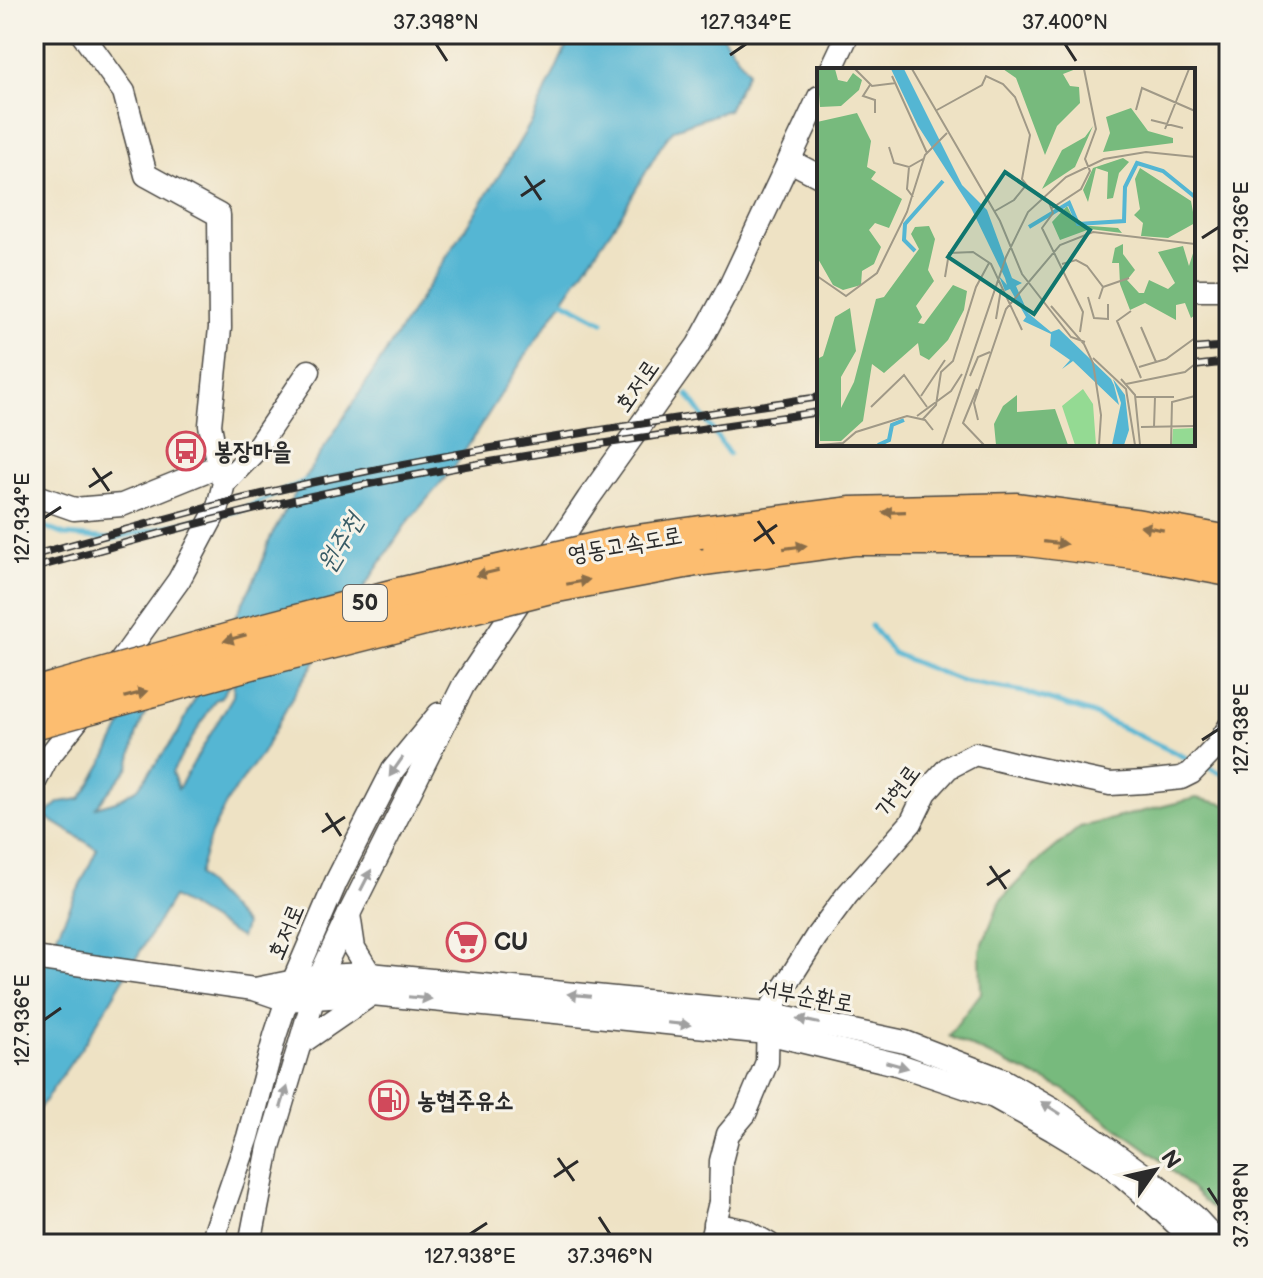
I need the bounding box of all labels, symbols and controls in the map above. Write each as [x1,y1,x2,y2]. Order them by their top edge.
text: 37.398°N [393,11,479,35]
text: 127.934°E [701,11,791,35]
text: 37.400°N [1022,11,1108,35]
inset map [817,68,1195,446]
text: 127.936°E [1230,181,1254,273]
street label: 호저로 [609,354,665,418]
bus stop icon: 봉장마을 [165,430,207,472]
place label: 봉장마을 [214,437,291,466]
text: 127.934°E [11,473,35,563]
water label: 원주천 [312,505,372,578]
one-way arrow [881,506,906,519]
street label: 영동고속도로 [565,521,685,569]
one-way arrow [1140,522,1165,534]
one-way arrow [1043,537,1068,550]
one-way arrow [783,540,808,553]
one-way arrow [475,568,500,580]
one-way arrow [566,575,591,588]
road number: 50 [343,585,387,621]
one-way arrow [223,632,248,644]
text: 127.938°E [1230,683,1254,775]
one-way arrow [123,687,148,699]
one-way arrow [389,757,404,778]
street label: 가현로 [869,759,927,823]
one-way arrow [359,869,372,892]
street label: 호저로 [261,900,311,964]
supermarket icon: CU [445,921,487,963]
place label: CU [494,928,528,957]
street label: 서부순환로 [756,973,856,1019]
text: 127.936°E [11,974,35,1066]
one-way arrow [566,988,591,1001]
one-way arrow [408,992,433,1005]
one-way arrow [795,1014,820,1027]
one-way arrow [667,1018,692,1031]
one-way arrow [885,1059,909,1072]
fuel station icon: 농협주유소 [368,1079,410,1121]
one-way arrow [279,1085,291,1109]
place label: 농협주유소 [417,1086,514,1115]
one-way arrow [1040,1101,1062,1115]
north arrow [1115,1130,1195,1210]
text: N [1155,1145,1186,1174]
text: 37.398°N [1230,1162,1254,1248]
text: 127.938°E [424,1245,516,1269]
text: 37.396°N [567,1245,653,1269]

